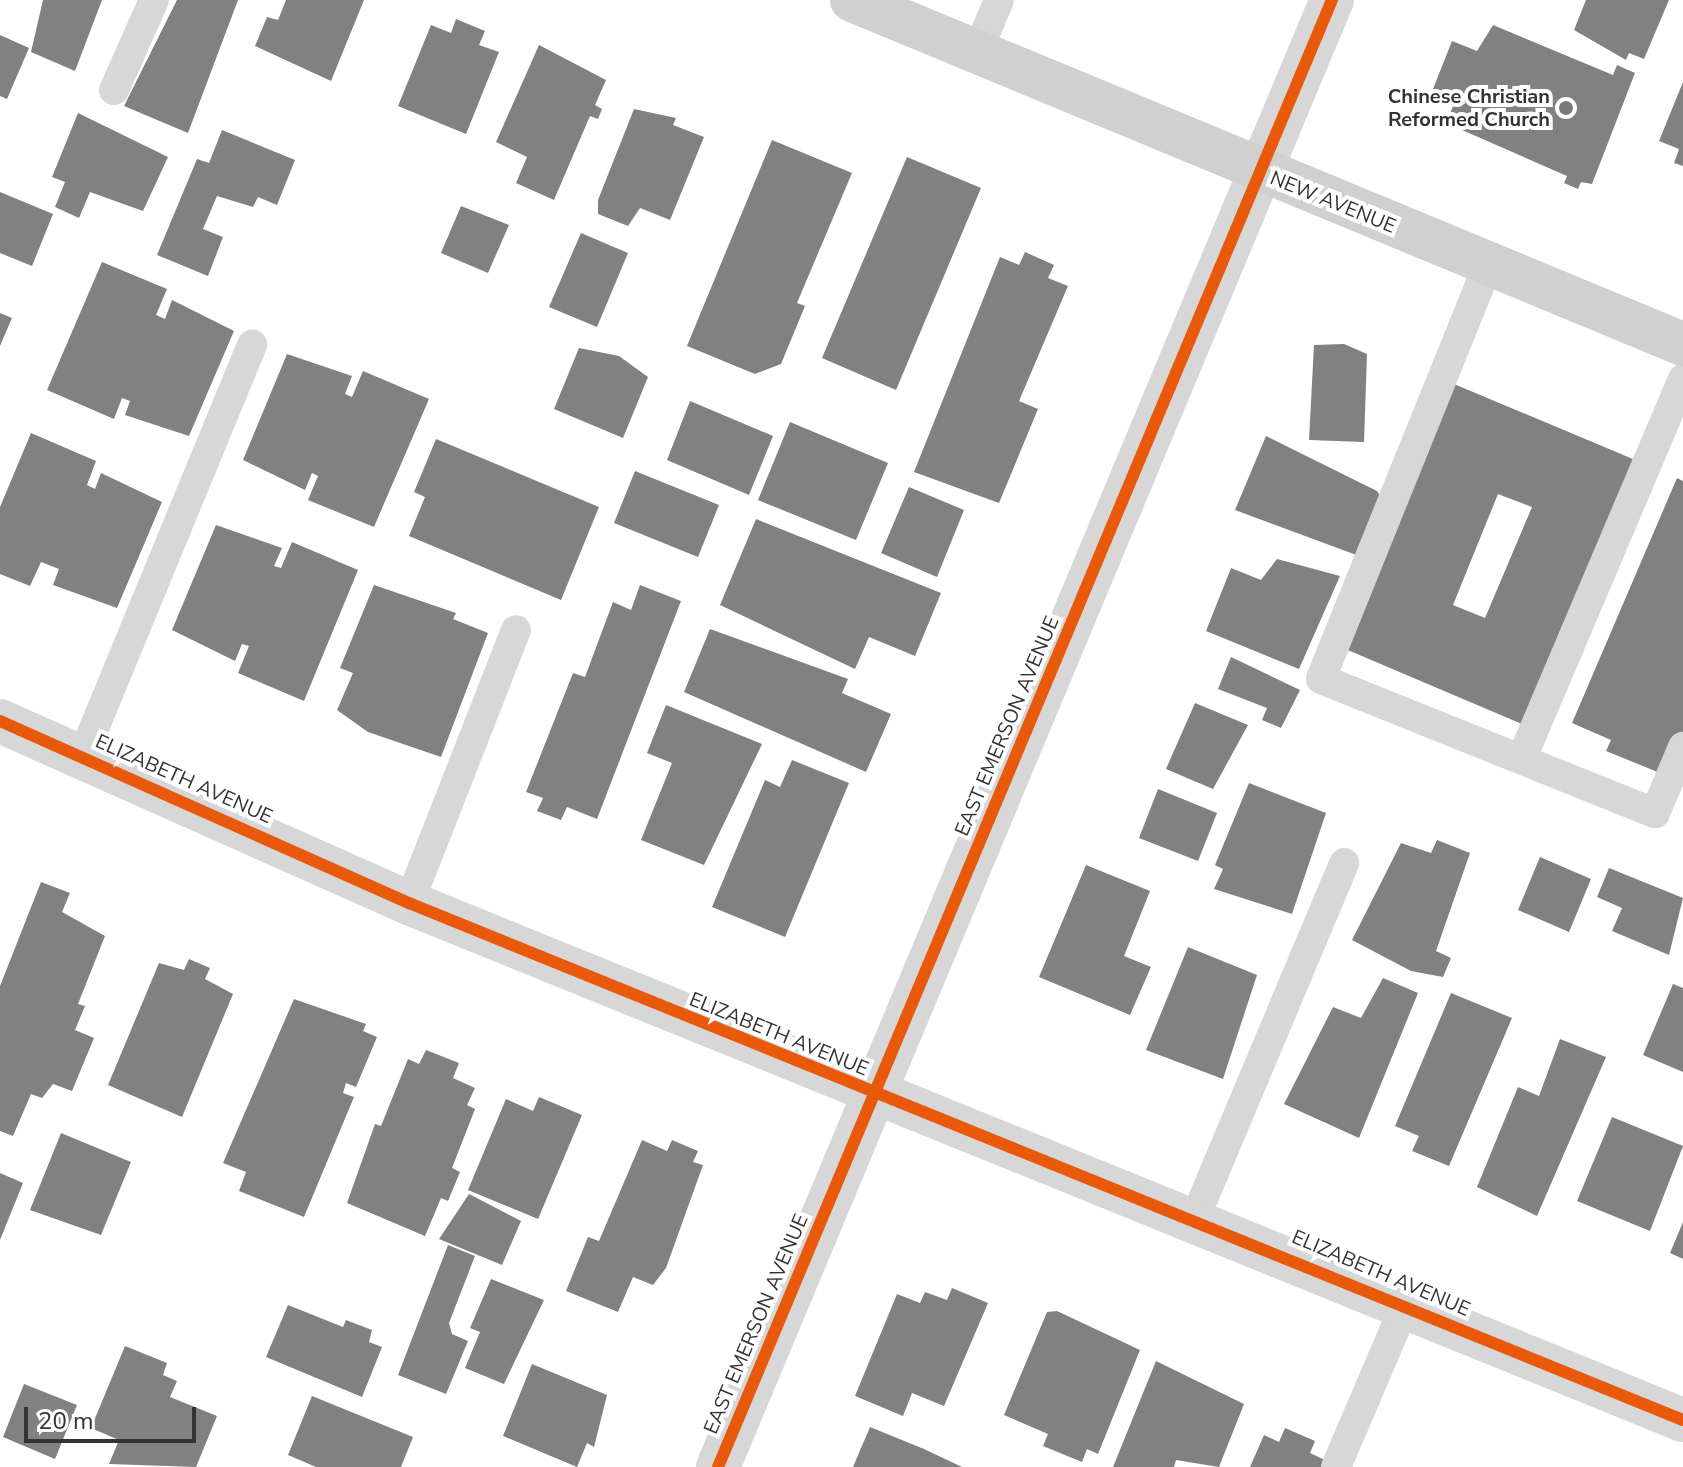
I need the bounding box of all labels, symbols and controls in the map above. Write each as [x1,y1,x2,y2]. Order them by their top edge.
place label: Chinese Christian Reformed Church [1388,84,1550,131]
marker: Chinese Christian Reformed Church [1557,99,1575,117]
street label: NEW AVENUE [1267,166,1399,238]
street label: EAST EMERSON AVENUE [950,613,1064,839]
street label: ELIZABETH AVENUE [92,729,276,829]
street label: ELIZABETH AVENUE [686,987,872,1081]
street label: EAST EMERSON AVENUE [699,1211,813,1437]
street label: ELIZABETH AVENUE [1288,1225,1474,1321]
scale bar [28,1391,200,1441]
text: 20 m [38,1405,94,1437]

